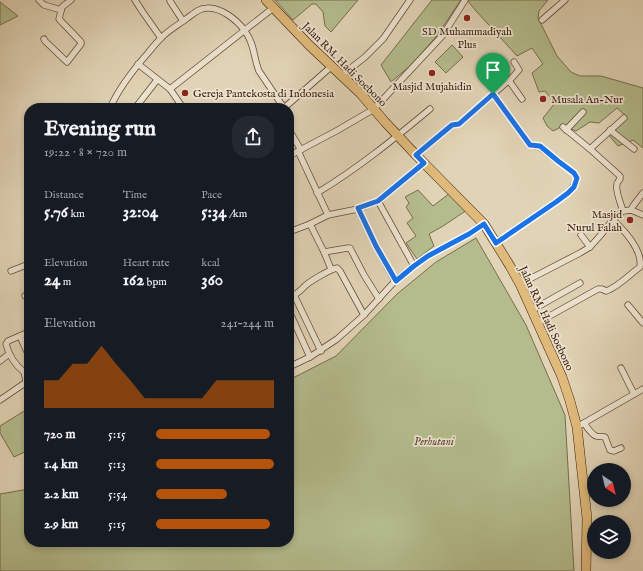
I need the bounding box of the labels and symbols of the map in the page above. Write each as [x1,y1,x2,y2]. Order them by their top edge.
marker: SD Muhammadiyah Plus [462,13,472,23]
street label: Jalan RM. Hadi Soebono [298,18,390,110]
place label: SD Muhammadiyah Plus [422,25,512,52]
pin [476,53,510,94]
marker: Masjid Mujahidin [427,68,437,78]
place label: Masjid Mujahidin [392,80,472,94]
place label: Gereja Pantekosta di Indonesia [193,87,334,101]
marker: Gereja Pantekosta di Indonesia [180,88,190,98]
place label: Musala An-Nur [551,93,623,107]
marker: Musala An-Nur [538,94,548,104]
place label: Masjid Nurul Falah [567,208,622,235]
marker: Masjid Nurul Falah [625,215,635,225]
street label: Jalan RM. Hadi Soebono [515,262,577,373]
park label: Perhutani [414,435,455,449]
north arrow [587,463,631,507]

